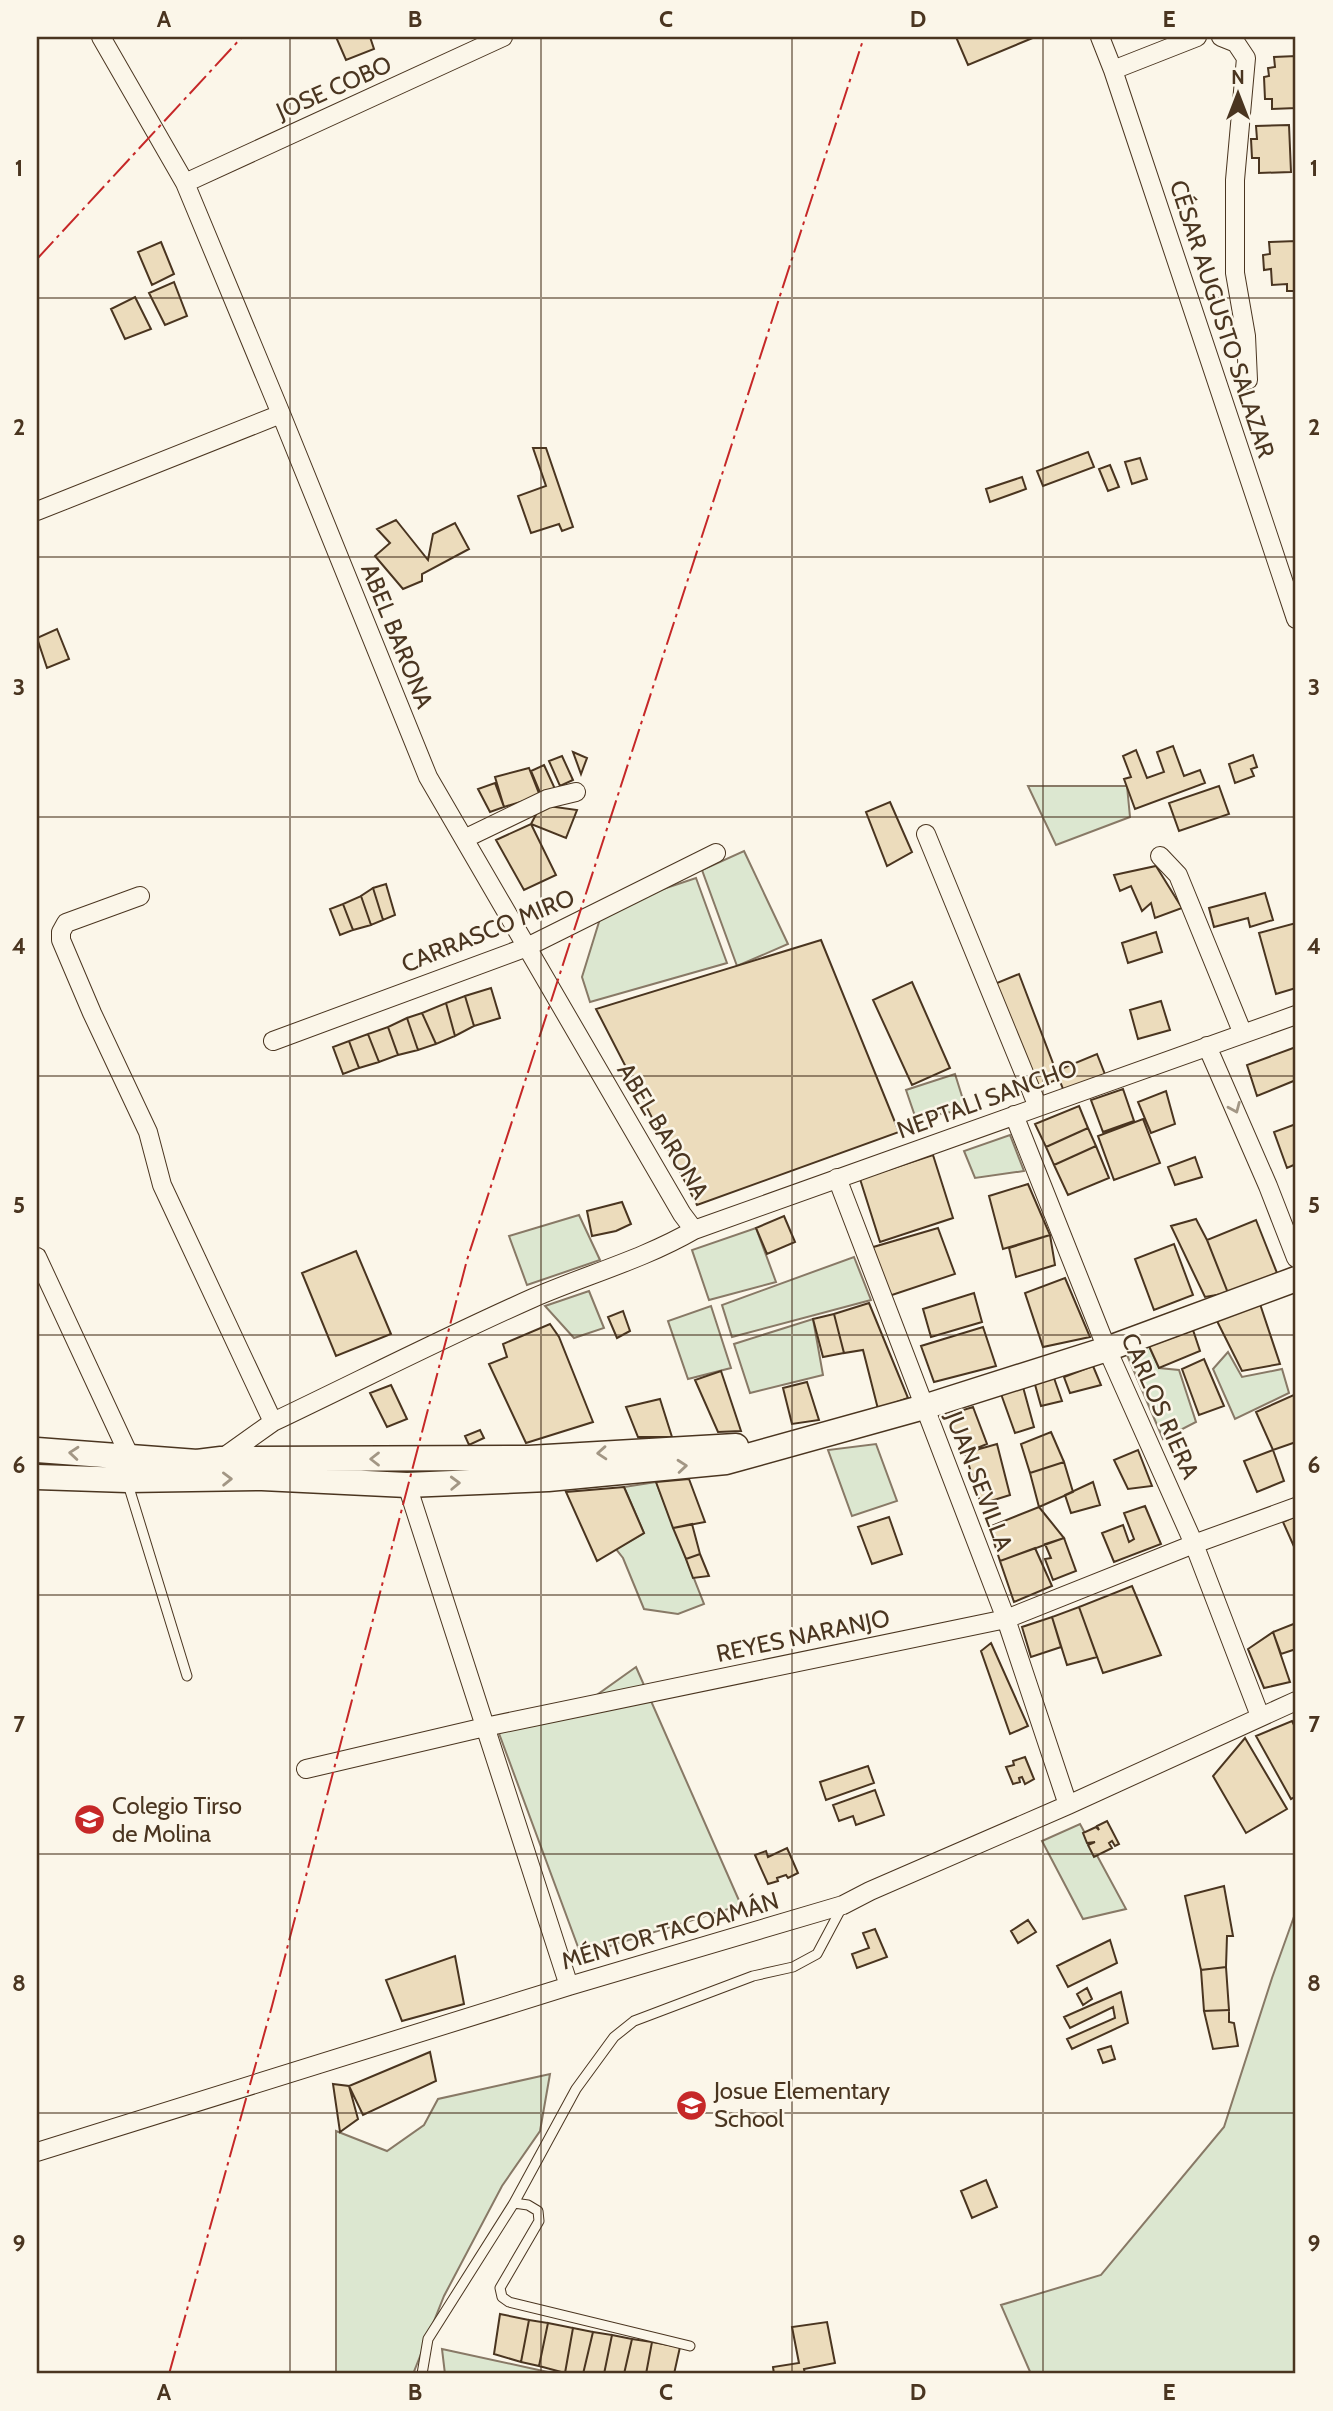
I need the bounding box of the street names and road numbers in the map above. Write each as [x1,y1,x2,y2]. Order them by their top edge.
street label: JOSE COBO [271,49,396,126]
street label: CÉSAR AUGUSTO SALAZAR [1164,176,1281,462]
street label: ABEL BARONA [355,559,440,713]
street label: CARRASCO MIRO [397,883,579,978]
street label: NEPTALI SANCHO [893,1052,1081,1145]
street label: ABEL BARONA [611,1057,716,1204]
street label: CARLOS RIERA [1115,1328,1206,1483]
street label: JUAN SEVILLA [939,1406,1019,1555]
street label: REYES NARANJO [714,1603,892,1668]
street label: MÉNTOR TACOAMÁN [558,1886,782,1975]

